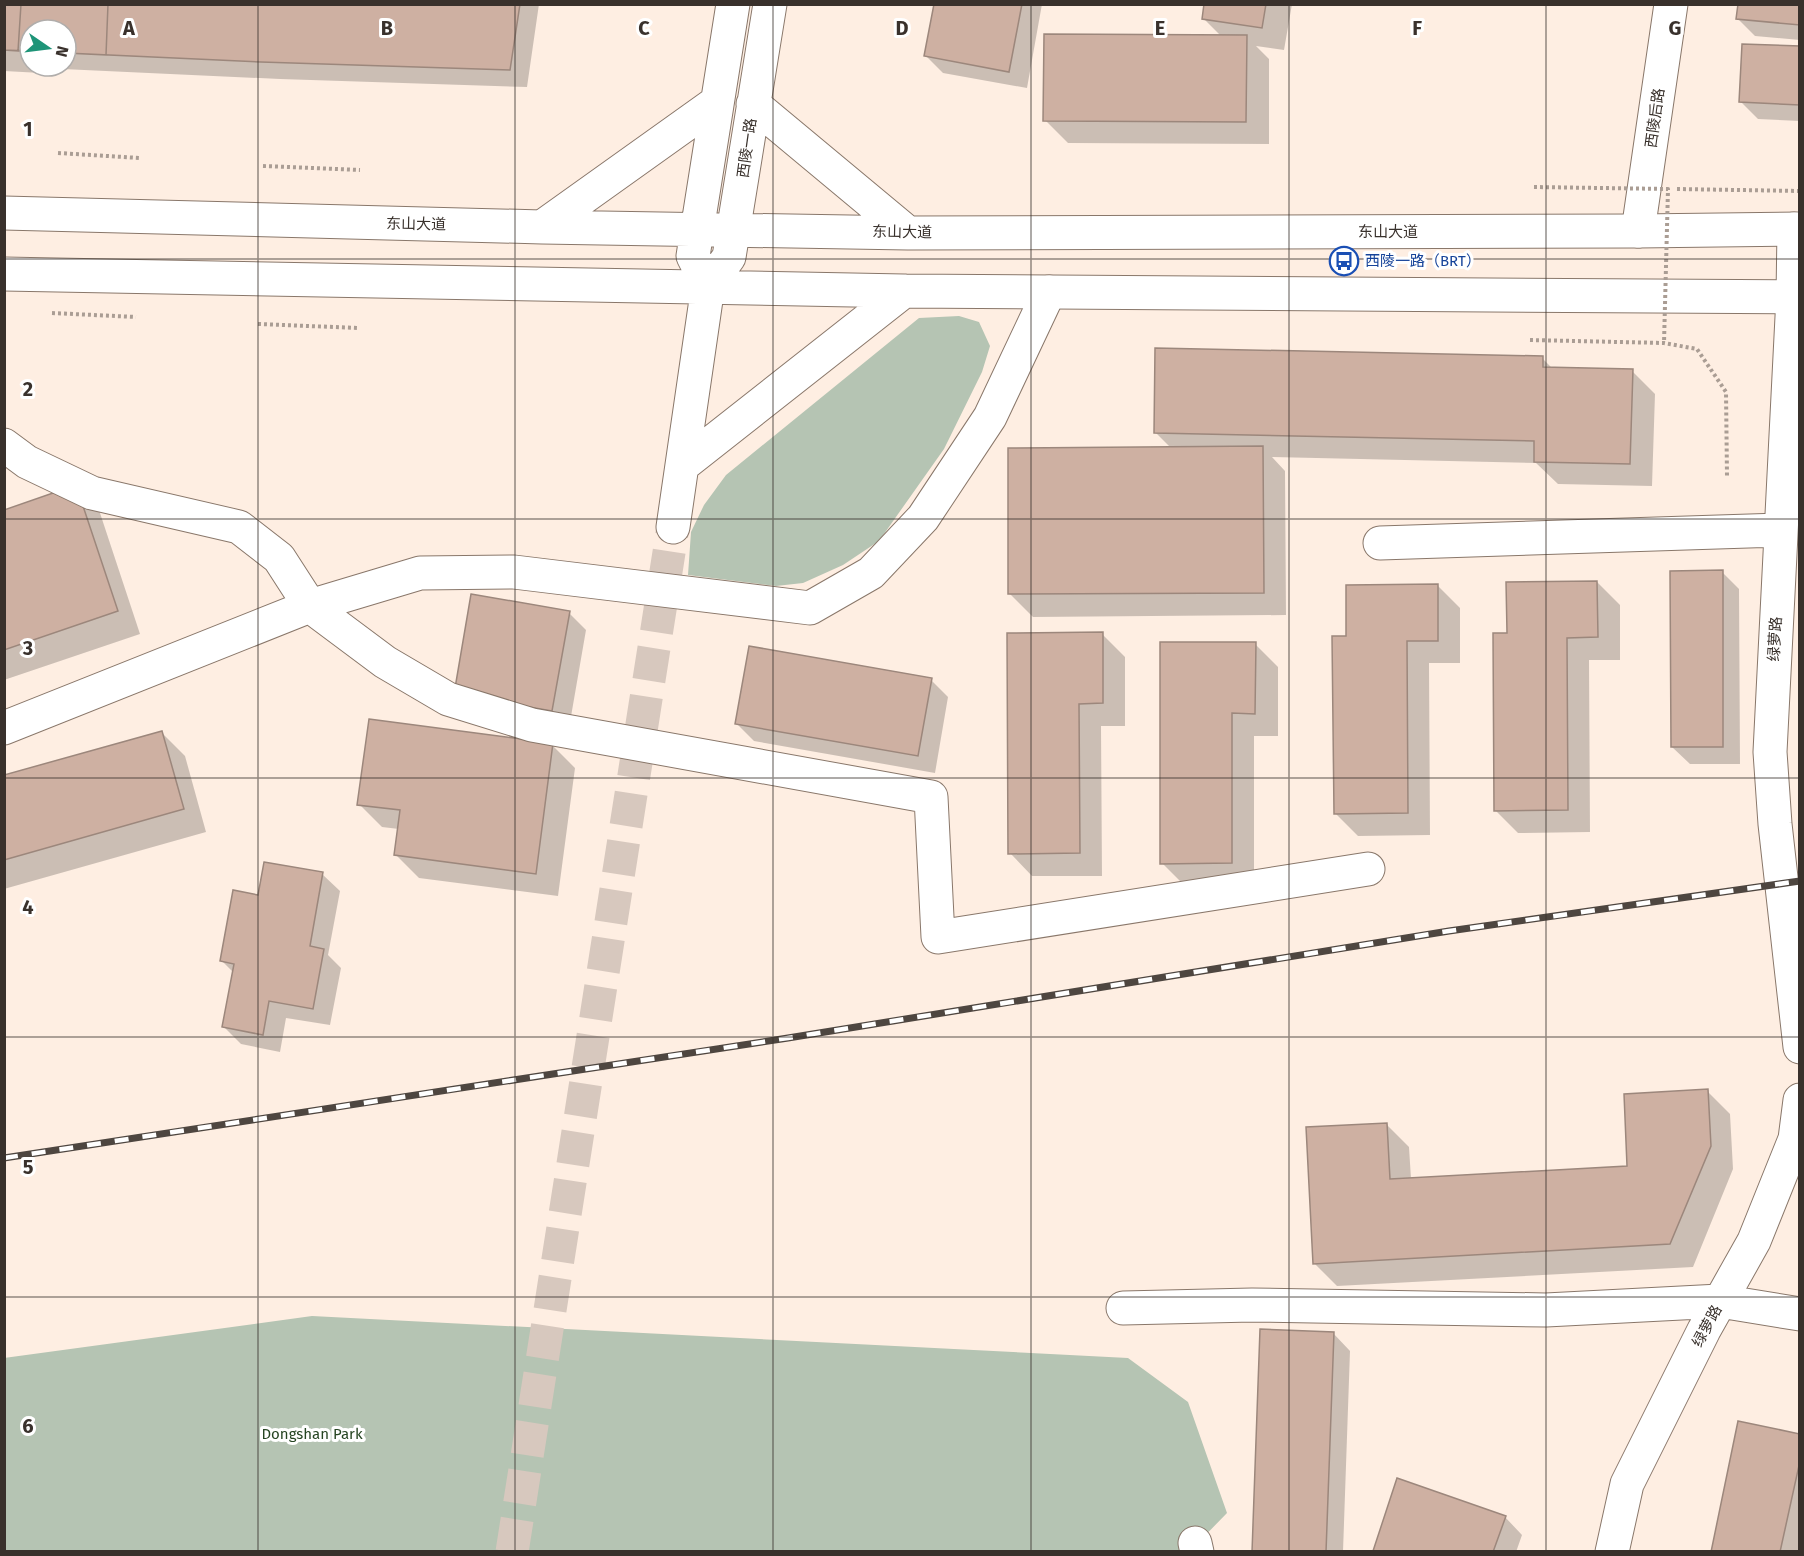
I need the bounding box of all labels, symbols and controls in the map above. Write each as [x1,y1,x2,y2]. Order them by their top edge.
text: A [122,16,136,40]
text: B [381,16,393,40]
text: C [638,16,650,40]
text: D [895,16,909,40]
text: E [1155,16,1165,40]
text: F [1412,16,1422,40]
text: G [1669,16,1681,40]
north arrow [18,18,78,78]
text: N [52,44,73,59]
street label: 西陵后路 [1642,87,1668,149]
text: 1 [23,117,33,141]
street label: 西陵一路 [734,117,760,179]
street label: 东山大道 [386,214,446,234]
street label: 东山大道 [872,222,932,242]
street label: 东山大道 [1358,223,1418,241]
bus stop icon: 西陵一路（BRT） [1328,245,1360,277]
place label: 西陵一路（BRT） [1365,252,1481,270]
text: 2 [23,377,33,401]
street label: 绿萝路 [1765,616,1785,662]
text: 3 [22,636,33,660]
text: 4 [22,895,34,919]
text: 5 [23,1155,34,1179]
street label: 绿萝路 [1688,1302,1726,1350]
text: 6 [22,1414,34,1438]
park label: Dongshan Park [261,1425,363,1443]

